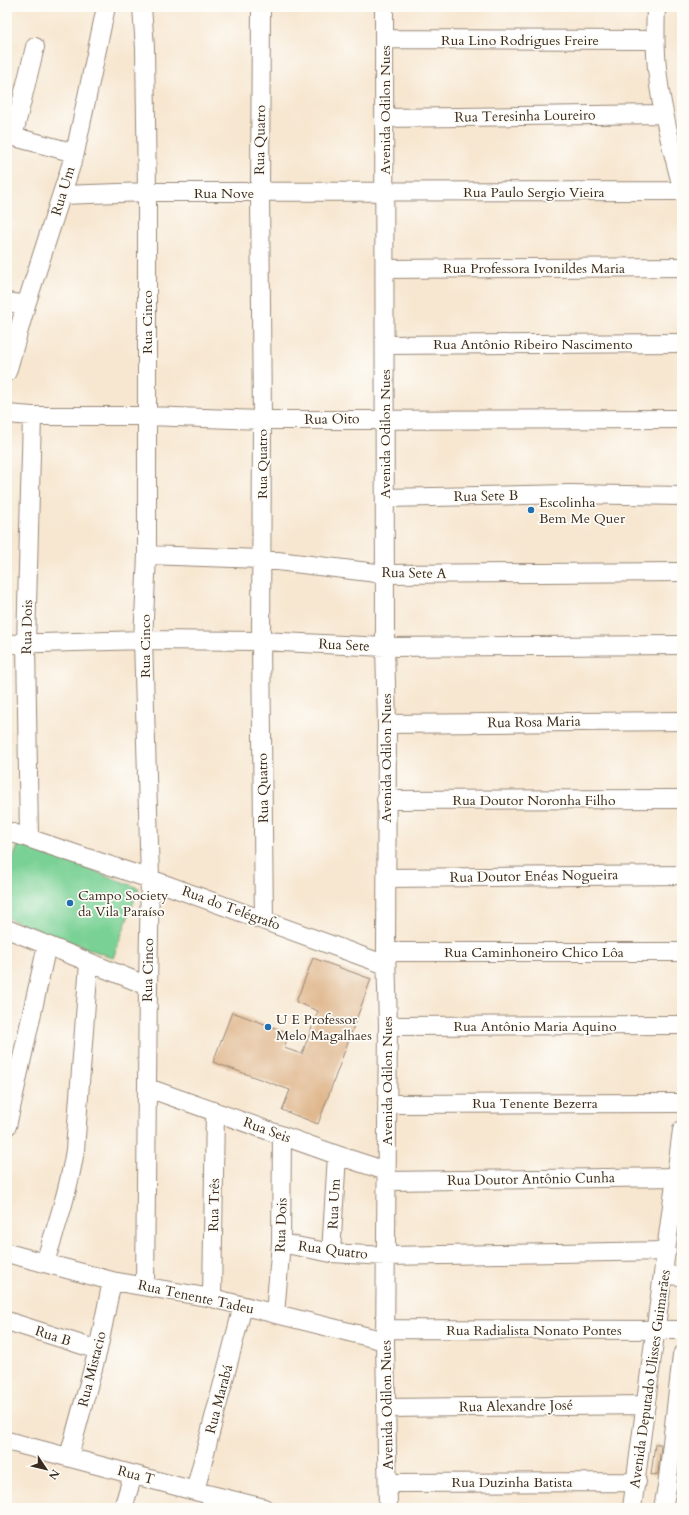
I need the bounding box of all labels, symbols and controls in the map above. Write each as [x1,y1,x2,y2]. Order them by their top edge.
street label: Rua Lino Rodrigues Freire [441,31,599,50]
street label: Avenida Odilon Nues [376,45,395,175]
street label: Rua Quatro [250,104,270,175]
street label: Rua Teresinha Loureiro [454,105,596,127]
street label: Rua Um [47,164,80,218]
street label: Rua Paulo Sergio Vieira [463,183,605,202]
street label: Rua Nove [194,184,254,203]
street label: Rua Professora Ivonildes Maria [443,259,625,278]
street label: Rua Cinco [138,290,157,354]
street label: Rua Antônio Ribeiro Nascimento [433,335,633,354]
street label: Avenida Odilon Nues [376,369,395,499]
street label: Rua Oito [304,409,360,429]
street label: Rua Quatro [253,429,272,499]
street label: Rua Sete B [454,486,518,506]
place label: Escolinha Bem Me Quer [539,493,626,528]
marker: Escolinha Bem Me Quer [526,505,536,515]
street label: Rua Sete A [381,563,447,583]
street label: Rua Dois [17,599,37,655]
street label: Rua Cinco [136,614,155,678]
street label: Rua Sete [318,634,370,656]
street label: Avenida Odilon Nues [377,693,396,823]
street label: Rua Rosa Maria [487,712,581,732]
street label: Rua Quatro [253,752,273,823]
street label: Rua Doutor Noronha Filho [452,791,616,810]
street label: Rua Doutor Enéas Nogueira [450,865,618,887]
street label: Rua do Telégrafo [179,881,283,935]
place label: Campo Society da Vila Paraíso [78,886,169,921]
marker: Campo Society da Vila Paraíso [65,898,75,908]
street label: Rua Cinco [138,938,158,1002]
street label: Rua Caminhoneiro Chico Lôa [444,943,624,962]
place label: U E Professor Melo Magalhaes [276,1010,372,1045]
street label: Avenida Odilon Nues [378,1016,397,1146]
street label: Rua Antônio Maria Aquino [453,1017,617,1036]
marker: U E Professor Melo Magalhaes [263,1022,273,1032]
street label: Rua Tenente Bezerra [472,1094,598,1113]
street label: Rua Seis [241,1113,294,1147]
street label: Rua Doutor Antônio Cunha [447,1168,615,1190]
street label: Rua Três [204,1178,224,1232]
street label: Rua Um [323,1178,345,1230]
street label: Rua Dois [271,1197,291,1253]
street label: Rua Quatro [297,1236,369,1264]
street label: Avenida Deputado Ulisses Guimarães [625,1268,675,1490]
street label: Rua Tenente Tadeu [136,1275,256,1319]
street label: Rua B [33,1321,73,1351]
street label: Rua Radialista Nonato Pontes [446,1321,622,1340]
street label: Rua Mistacio [73,1329,111,1409]
street label: Avenida Odilon Nues [376,1340,398,1470]
street label: Rua Marabá [201,1362,237,1436]
street label: Rua Alexandre José [459,1396,573,1416]
north arrow [26,1449,66,1489]
street label: Rua T [115,1461,157,1489]
text: N [45,1466,63,1483]
street label: Rua Duzinha Batista [452,1473,572,1492]

